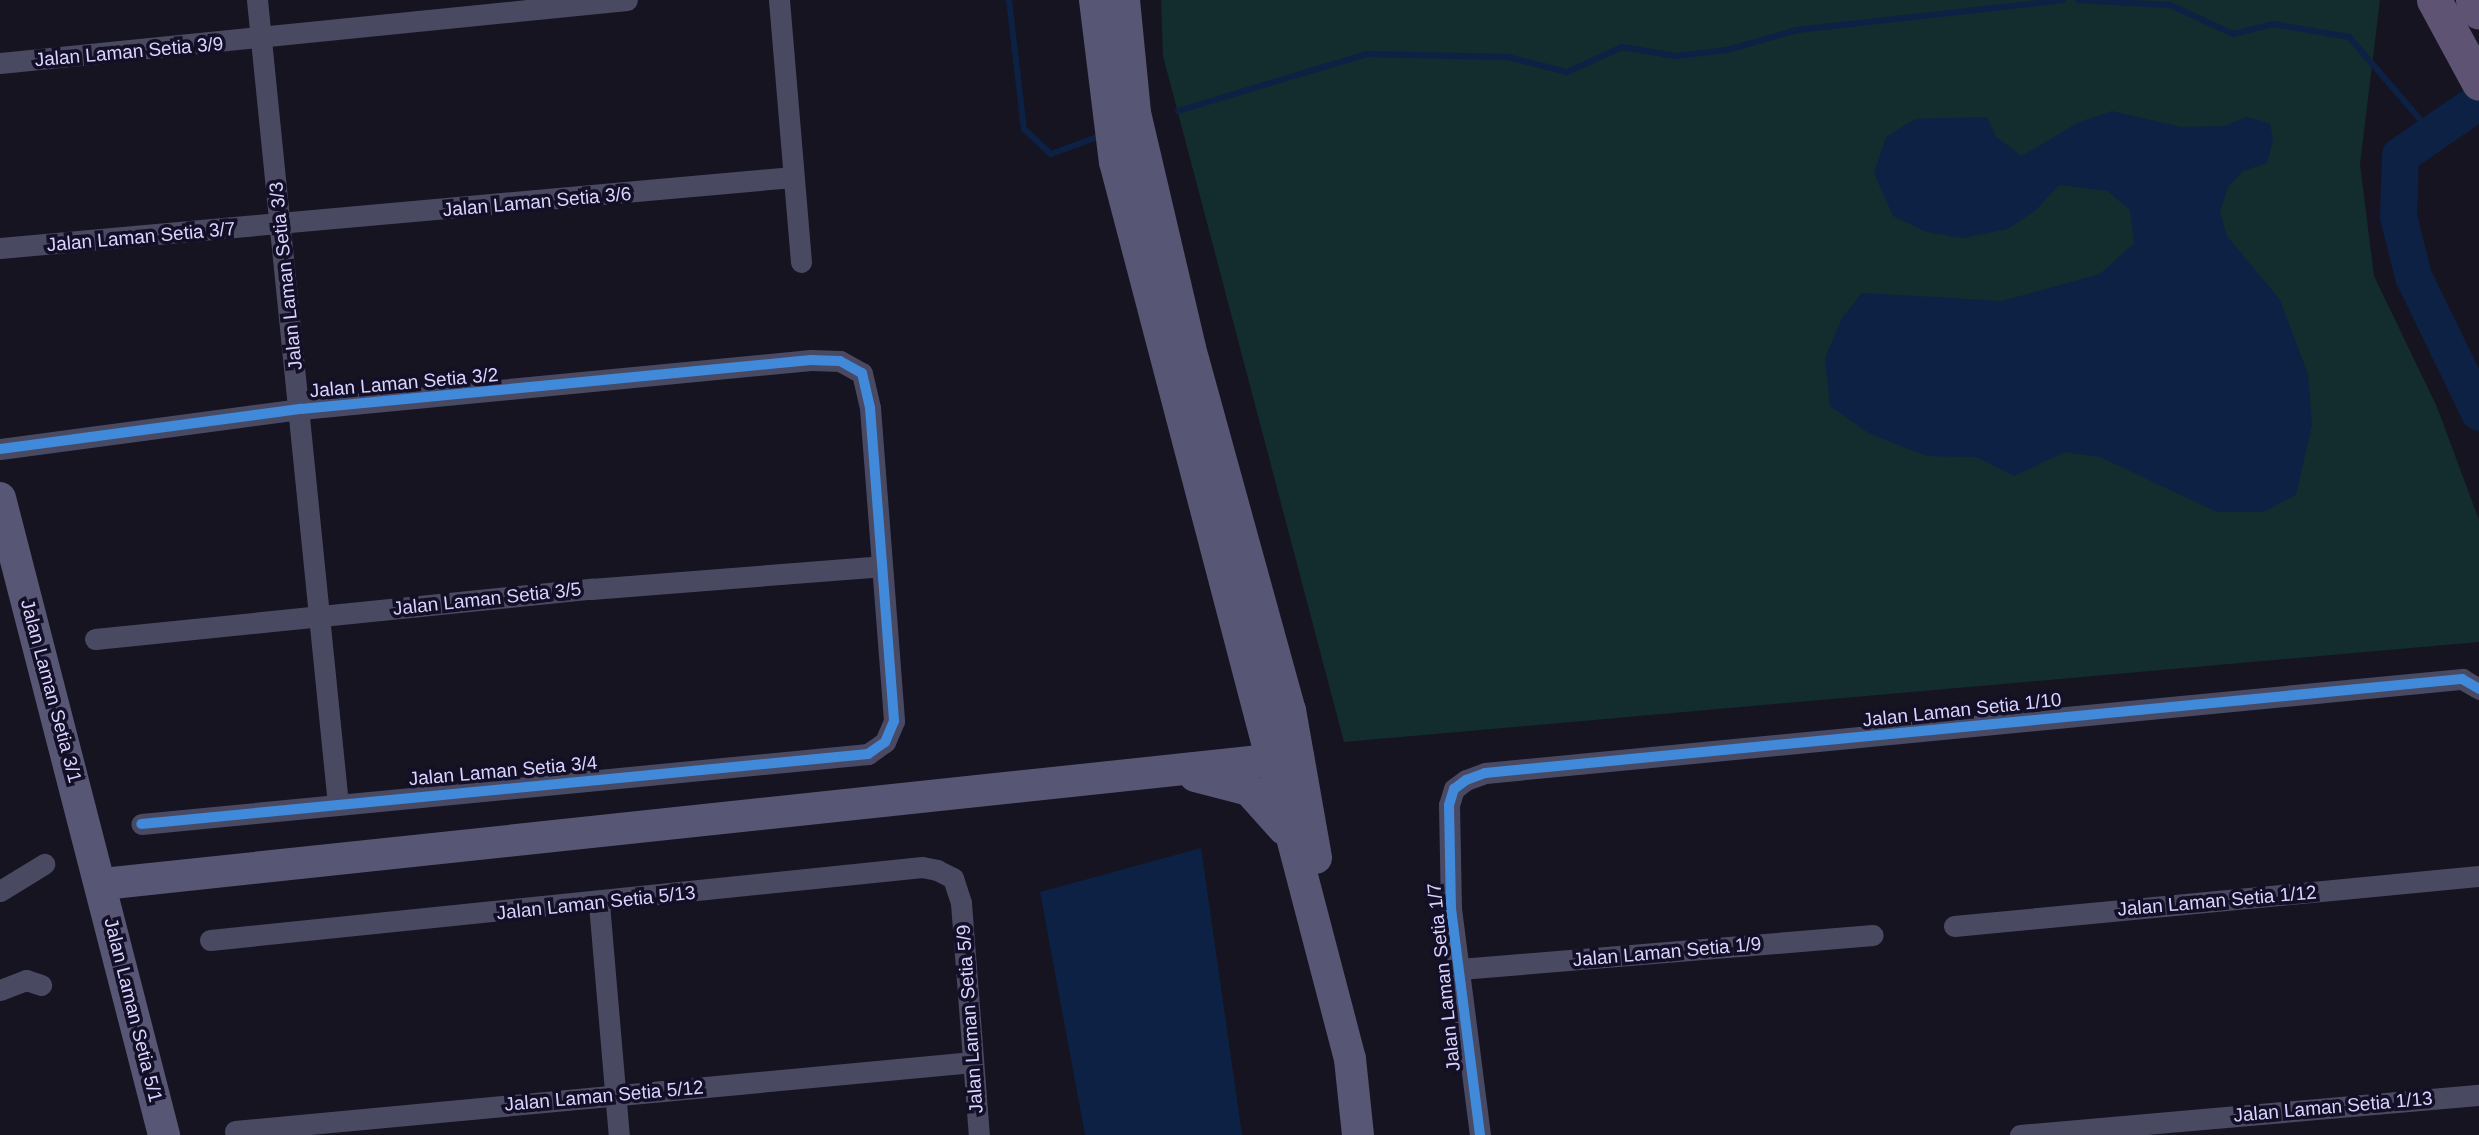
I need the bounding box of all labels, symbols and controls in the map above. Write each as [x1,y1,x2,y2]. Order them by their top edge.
street label: Jalan Laman Setia 3/9 [34,32,224,72]
street label: Jalan Laman Setia 3/3 [265,181,307,371]
street label: Jalan Laman Setia 3/6 [442,182,632,222]
street label: Jalan Laman Setia 3/7 [46,217,236,257]
street label: Jalan Laman Setia 3/2 [309,363,499,403]
street label: Jalan Laman Setia 3/5 [392,578,582,620]
street label: Jalan Laman Setia 3/1 [16,597,86,785]
street label: Jalan Laman Setia 1/10 [1862,688,2062,732]
street label: Jalan Laman Setia 3/4 [408,751,598,791]
street label: Jalan Laman Setia 5/13 [496,881,696,925]
street label: Jalan Laman Setia 1/12 [2117,881,2317,921]
street label: Jalan Laman Setia 1/7 [1423,882,1465,1072]
street label: Jalan Laman Setia 5/1 [99,916,167,1104]
street label: Jalan Laman Setia 5/9 [952,924,988,1114]
street label: Jalan Laman Setia 1/9 [1572,932,1762,972]
street label: Jalan Laman Setia 5/12 [504,1076,704,1116]
street label: Jalan Laman Setia 1/13 [2233,1087,2433,1127]

